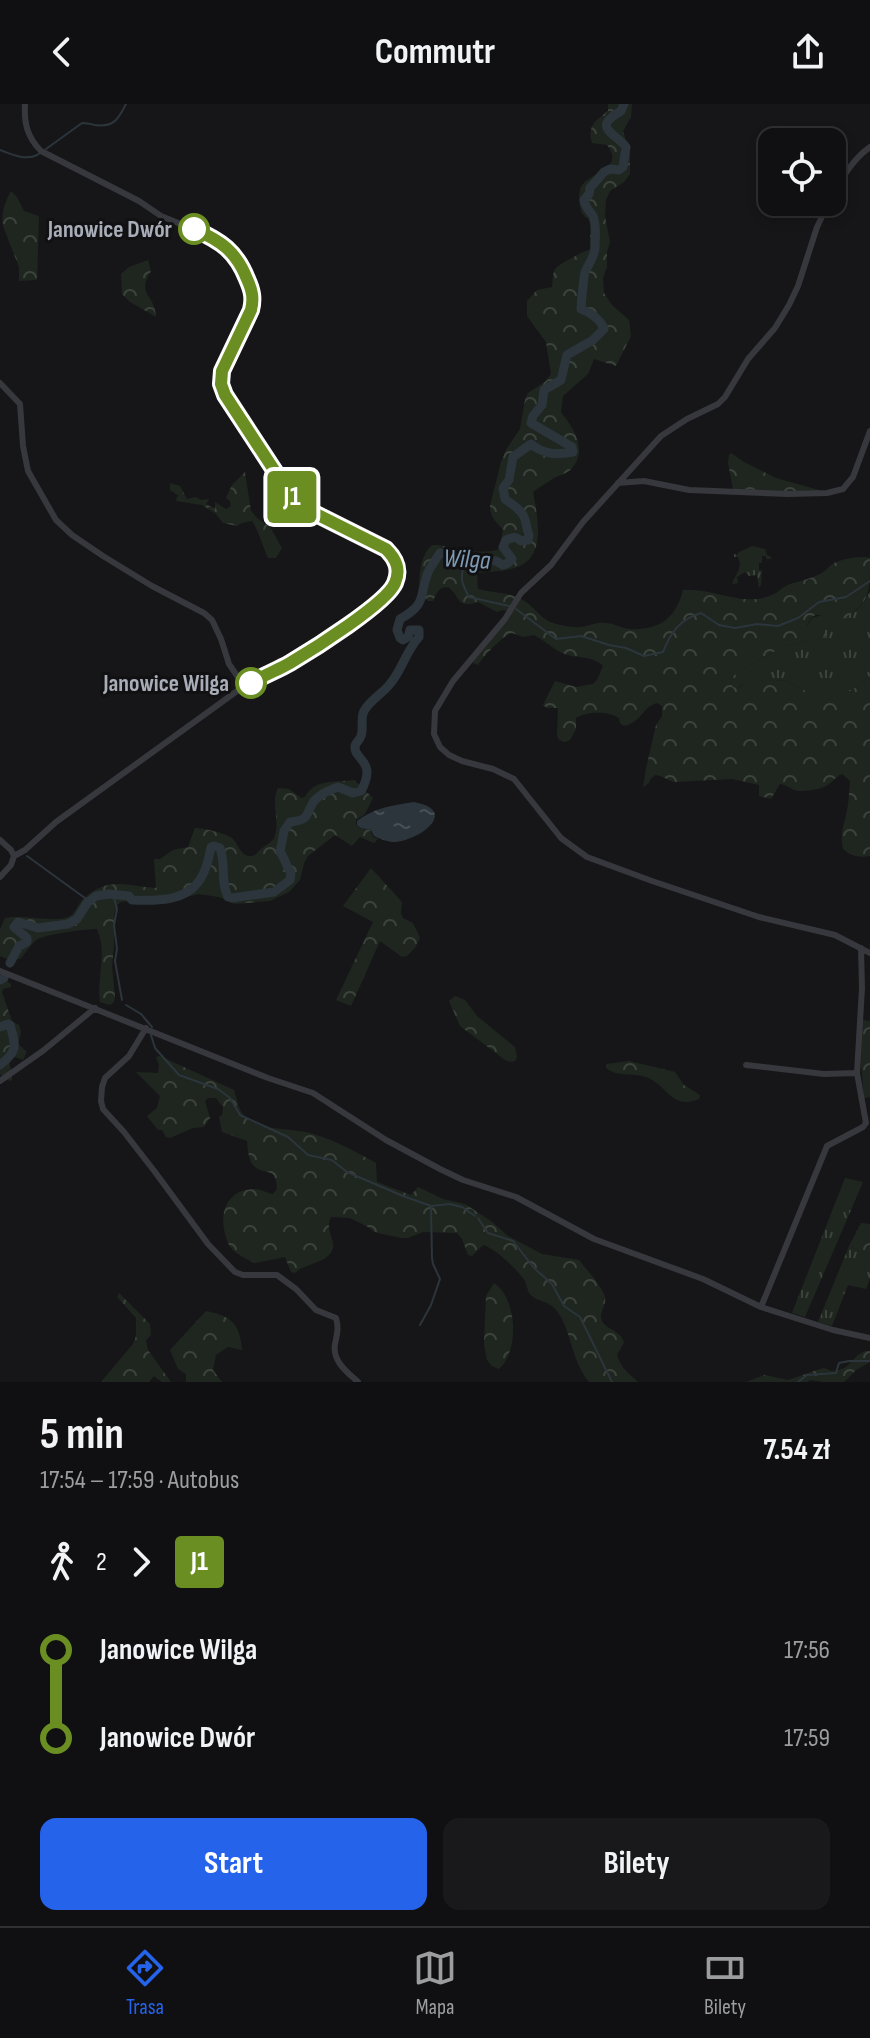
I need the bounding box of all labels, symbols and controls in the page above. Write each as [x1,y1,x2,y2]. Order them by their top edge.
icon: back [40,30,84,74]
icon: share [786,30,830,74]
text: Commutr [375,31,495,74]
map controls [758,128,846,216]
button: locate [758,128,846,216]
marker: Janowice Dwór [179,214,209,244]
place label: Janowice Dwór [47,215,173,244]
line badge: J1 [256,471,328,523]
text: J1 [283,480,301,513]
water label: Wilga [443,543,492,577]
marker: Janowice Wilga [236,668,266,698]
place label: Janowice Wilga [102,669,229,698]
text: 5 min [40,1408,124,1461]
text: 7.54 zł [763,1432,830,1468]
text: 17:54 – 17:59 · Autobus [40,1465,239,1496]
icon: walk [40,1540,84,1584]
icon: forward [119,1540,163,1584]
text: J1 [191,1545,208,1578]
text: 2 [96,1547,107,1578]
text: Janowice Wilga [100,1632,257,1668]
text: 17:56 [784,1635,830,1666]
text: Janowice Dwór [100,1720,255,1756]
text: 17:59 [784,1723,830,1754]
button: Start [40,1818,427,1910]
button: Bilety [443,1818,830,1910]
tab: Trasa [123,1946,167,2021]
tab: Mapa [413,1946,457,2021]
tab: Bilety [703,1946,747,2021]

